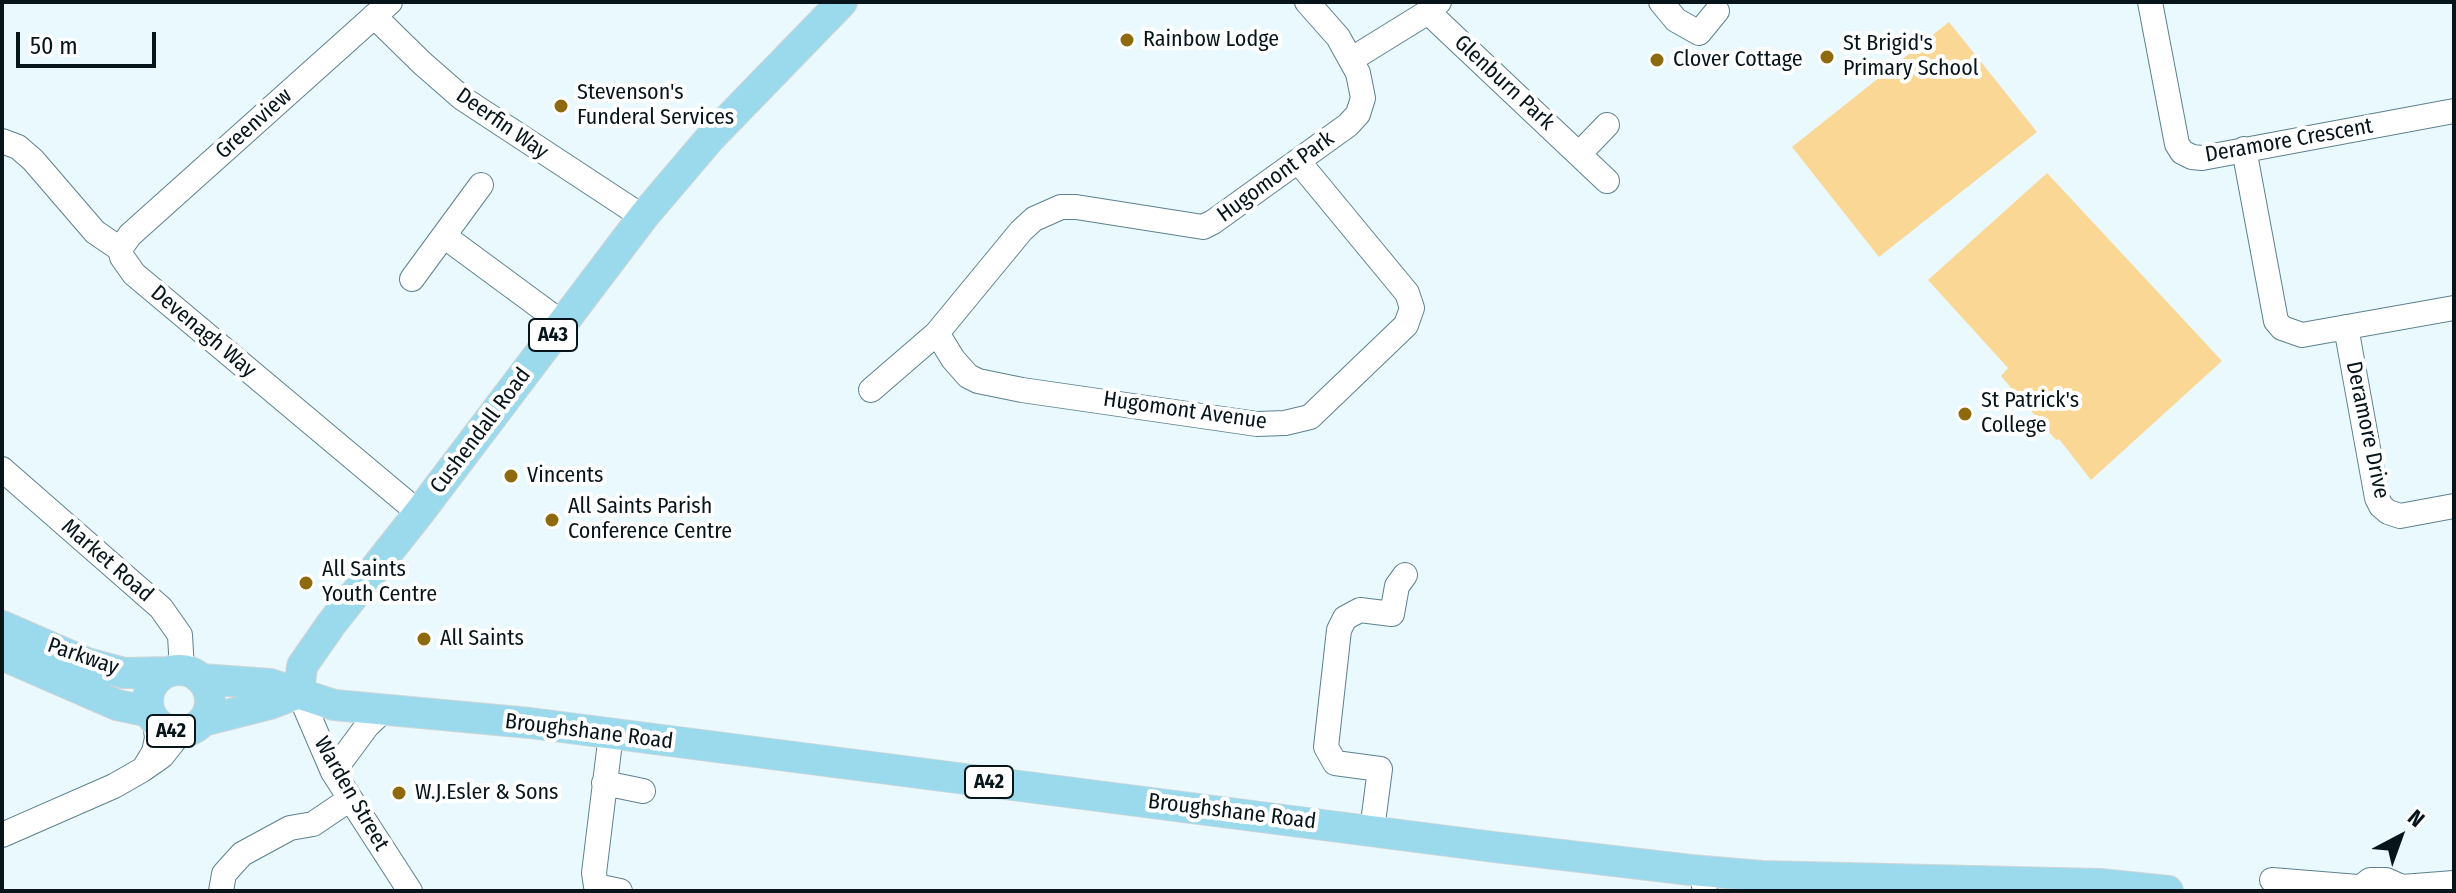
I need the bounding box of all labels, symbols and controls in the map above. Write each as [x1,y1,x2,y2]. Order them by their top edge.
scale bar [20,16,160,66]
place label: Rainbow Lodge [1143,27,1279,53]
street label: Glenburn Park [1448,30,1560,136]
marker: Rainbow Lodge [1118,31,1136,49]
place label: St Brigid's Primary School [1843,31,1979,82]
text: 50 m [30,32,78,60]
place label: Clover Cottage [1673,47,1803,73]
marker: St Brigid's Primary School [1818,48,1836,66]
marker: Clover Cottage [1648,51,1666,69]
place label: Stevenson's Funderal Services [577,80,734,132]
street label: Greenview [210,83,298,165]
street label: Deerfin Way [451,83,553,165]
marker: Stevenson's Funderal Services [552,97,570,115]
street label: Deramore Crescent [2203,113,2375,169]
street label: Hugomont Park [1212,126,1340,228]
street label: Devenagh Way [145,280,261,384]
road number: A43 [529,319,577,351]
street label: Deramore Drive [2340,359,2394,501]
street label: Cushendall Road [425,363,537,499]
street label: Hugomont Avenue [1101,386,1269,436]
place label: St Patrick's College [1981,388,2079,440]
marker: St Patrick's College [1956,405,1974,423]
place label: Vincents [527,463,603,489]
marker: Vincents [502,467,520,485]
place label: All Saints Parish Conference Centre [568,494,732,546]
marker: All Saints Parish Conference Centre [543,511,561,529]
street label: Market Road [56,514,158,608]
place label: All Saints Youth Centre [322,557,437,608]
marker: All Saints Youth Centre [297,574,315,592]
place label: All Saints [440,626,524,652]
marker: All Saints [415,630,433,648]
street label: Parkway [44,633,122,681]
street label: Broughshane Road [503,709,675,755]
road number: A42 [147,715,195,747]
street label: Warden Street [308,732,394,856]
road number: A42 [965,766,1013,798]
place label: W.J.Esler & Sons [415,780,558,806]
marker: W.J.Esler & Sons [390,784,408,802]
street label: Broughshane Road [1146,789,1318,835]
north arrow [2360,797,2440,877]
text: N [2402,804,2430,833]

